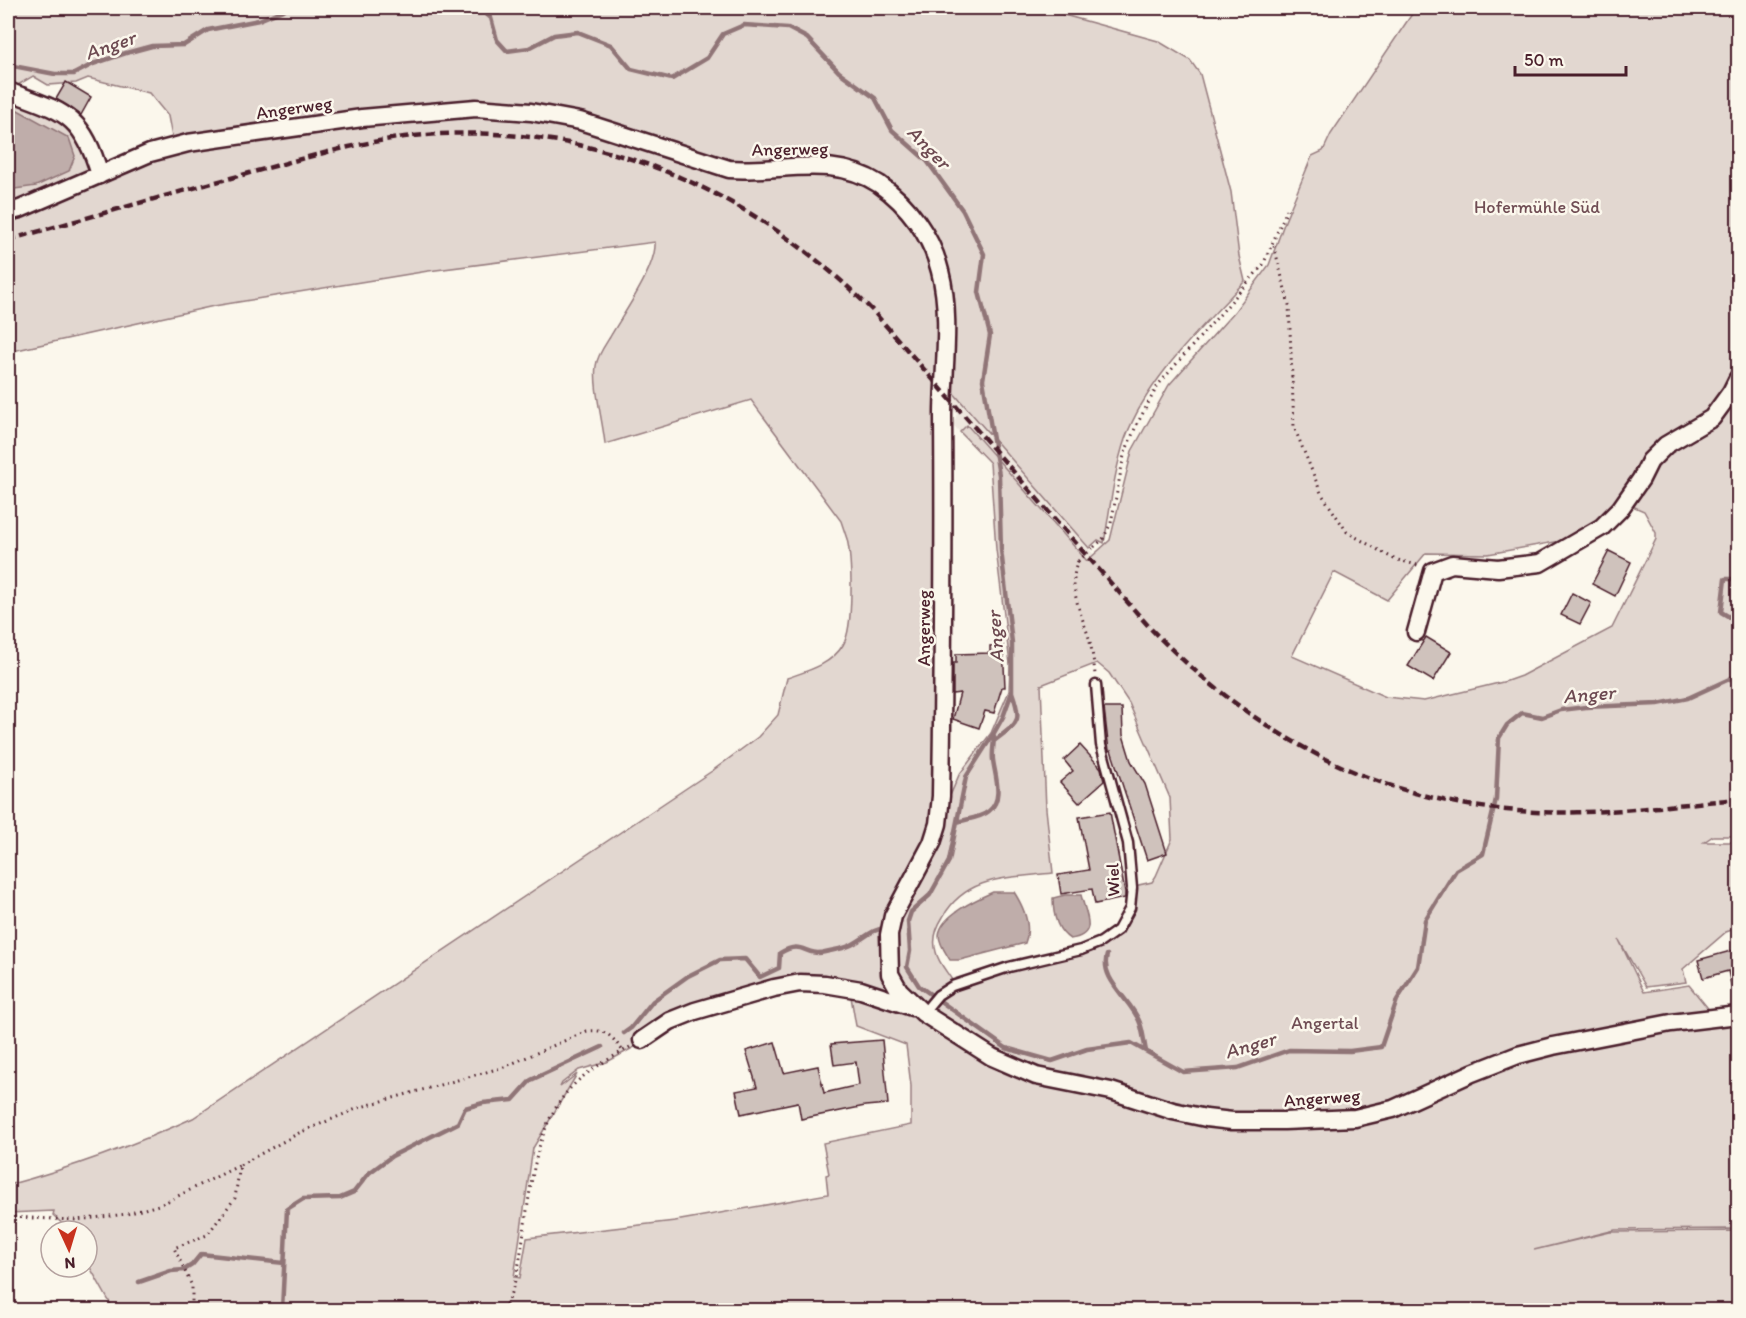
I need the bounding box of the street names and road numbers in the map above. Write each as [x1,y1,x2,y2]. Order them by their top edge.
street label: Angerweg [255,92,334,124]
street label: Angerweg [752,137,829,161]
street label: Angerweg [913,589,935,666]
street label: Wiel [1101,863,1125,897]
street label: Angerweg [1283,1084,1362,1112]

